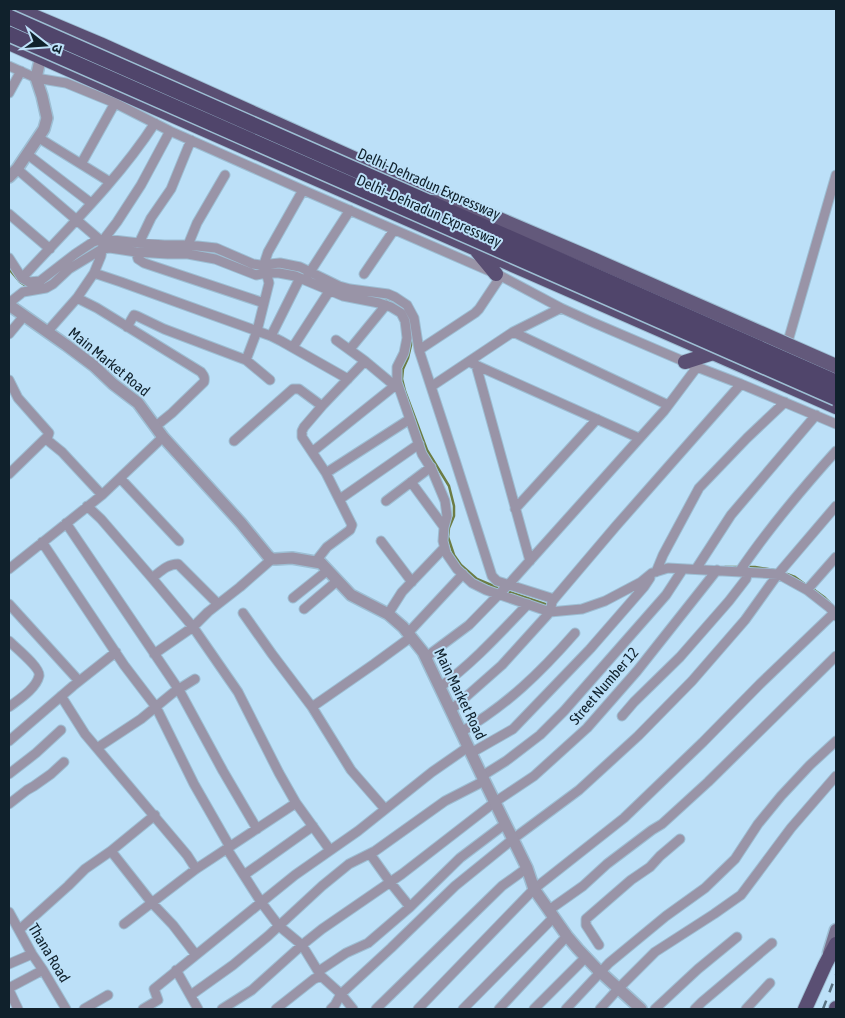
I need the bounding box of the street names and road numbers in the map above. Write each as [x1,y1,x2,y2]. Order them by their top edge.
street label: Delhi-Dehradun Expressway [355,144,503,223]
street label: Delhi–Dehradun Expressway [354,171,504,250]
street label: Main Market Road [65,324,153,399]
street label: Street Number 12 [566,644,642,728]
street label: Main Market Road [431,645,490,742]
street label: Thana Road [25,920,74,985]

